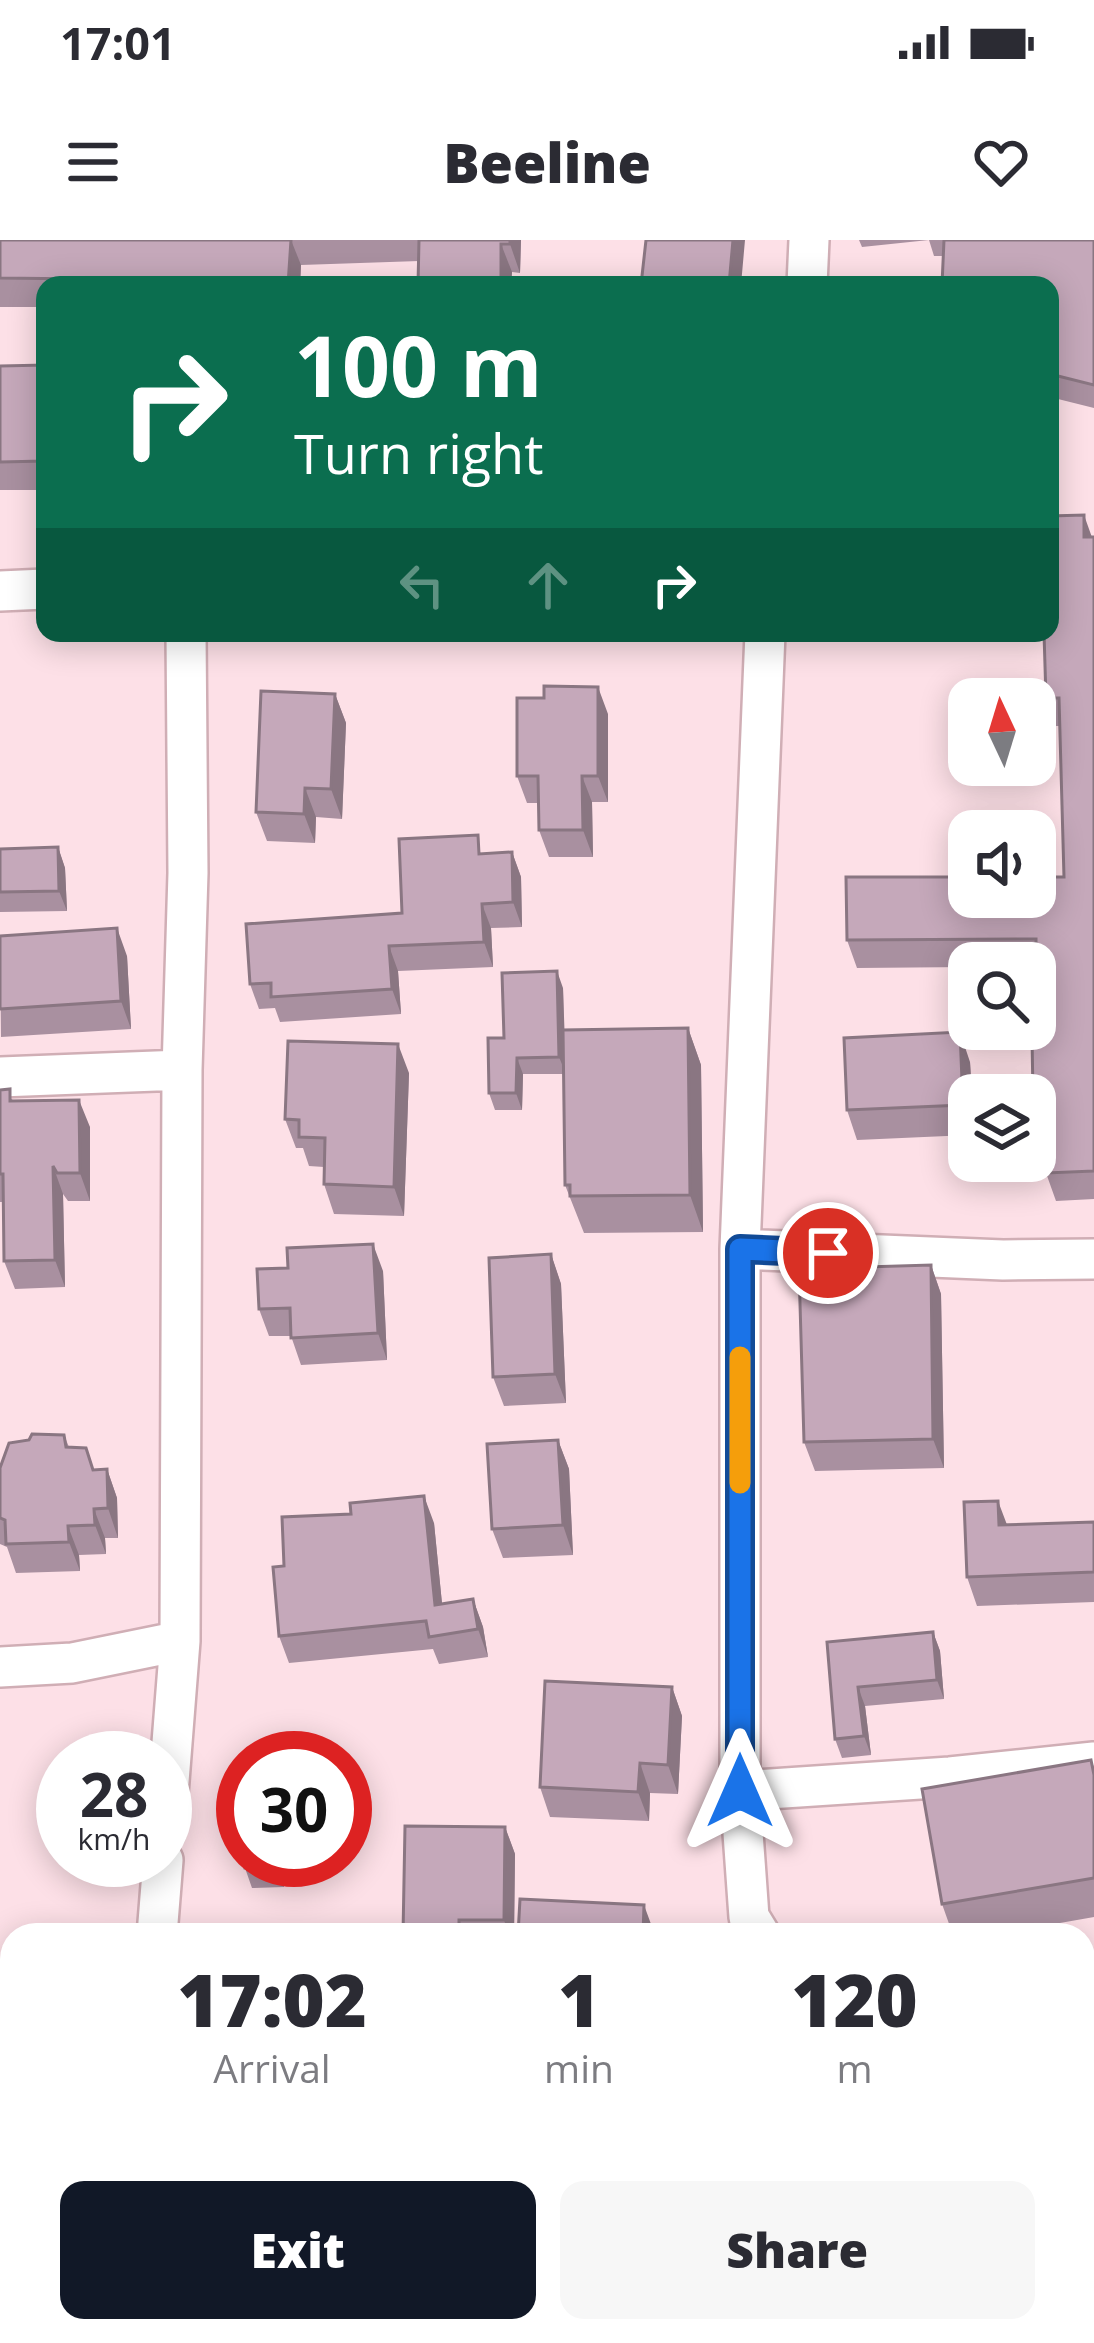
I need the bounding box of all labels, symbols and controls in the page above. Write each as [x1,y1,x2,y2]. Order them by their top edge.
text: 17:01 [60,12,176,73]
text: Beeline [443,125,651,199]
icon: menu [60,129,126,195]
icon: heart [968,129,1034,195]
text: 100 m [294,307,542,422]
icon: right [96,324,252,480]
text: Turn right [294,416,543,490]
icon: left [389,552,455,618]
icon: ahead [515,552,581,618]
icon: right [641,552,707,618]
north arrow [948,678,1056,786]
map controls [948,678,1056,1182]
button: sound [948,810,1056,918]
button: search [948,942,1056,1050]
button: layers [948,1074,1056,1182]
pin [777,1202,879,1304]
icon: arrive [795,1220,861,1286]
position arrow [677,1728,803,1854]
speed limit sign: 30 [216,1731,372,1887]
text: 28 [80,1753,148,1835]
text: km/h [78,1818,150,1859]
text: 17:02 [177,1950,367,2048]
text: 1 [558,1950,600,2048]
text: 120 [791,1950,918,2048]
text: Arrival [213,2041,331,2094]
text: min [544,2041,614,2094]
text: m [836,2041,873,2094]
button: Exit [60,2181,536,2319]
button: Share [560,2181,1035,2319]

